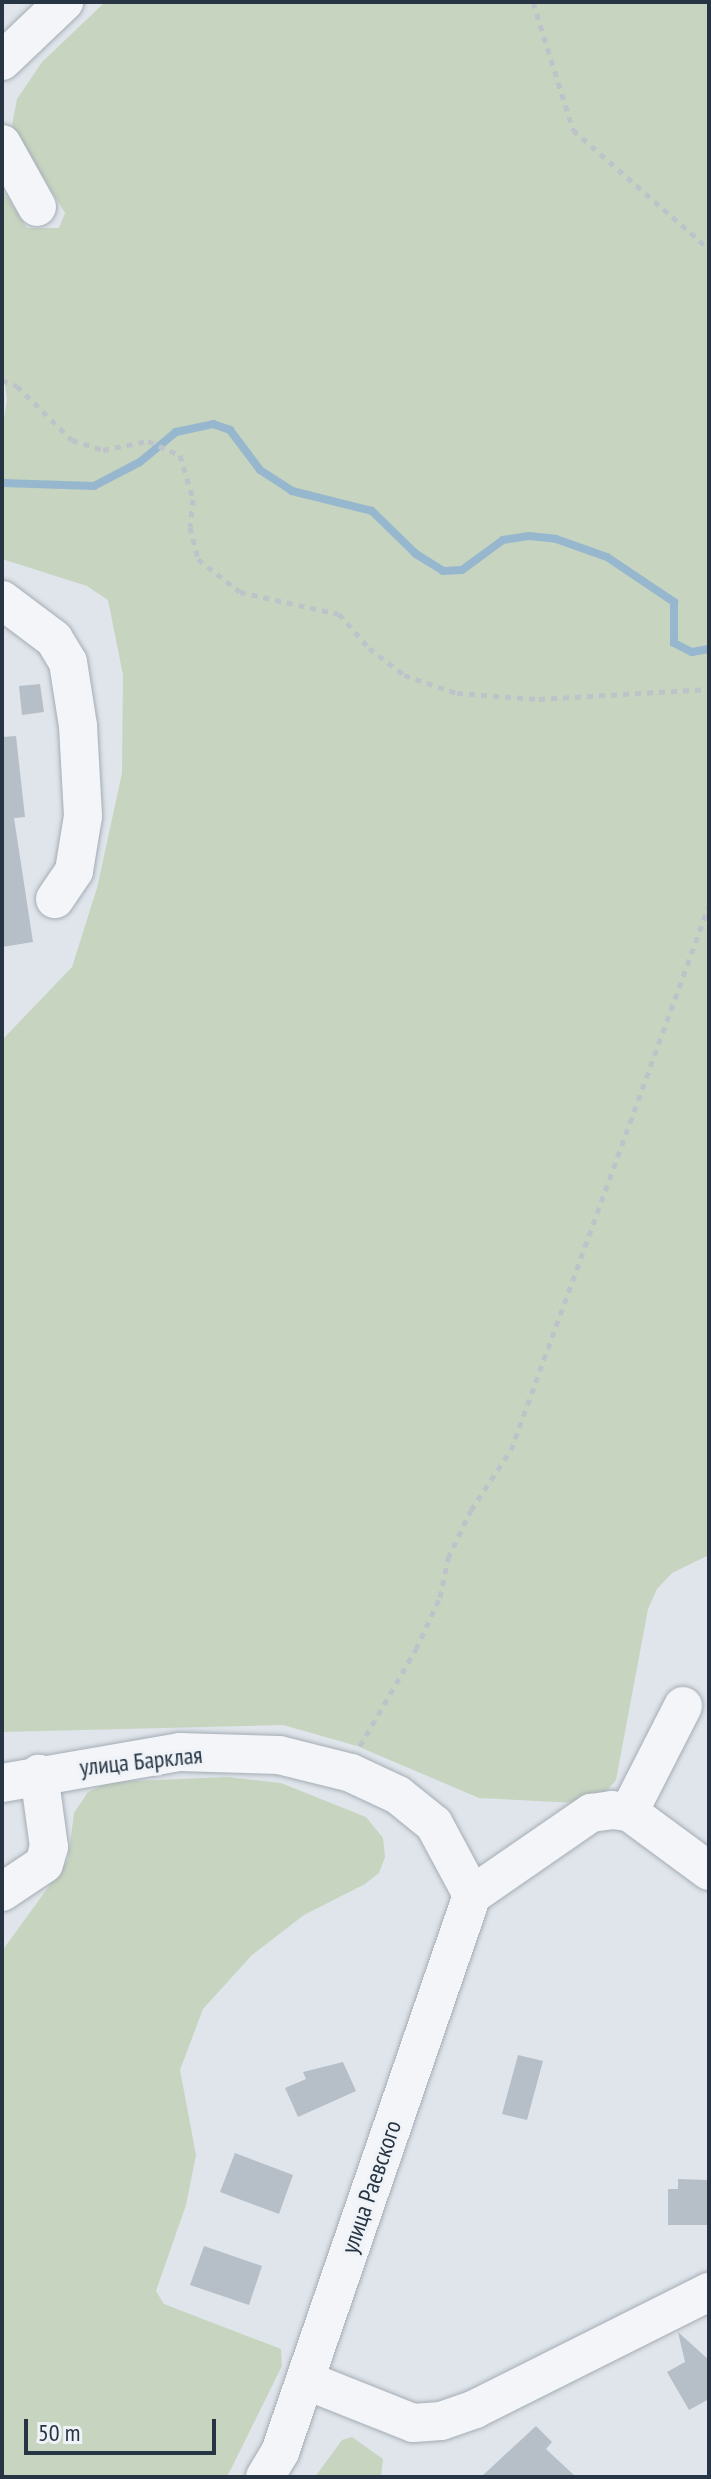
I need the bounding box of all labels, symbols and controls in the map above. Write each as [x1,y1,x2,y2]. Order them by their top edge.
street label: улица Барклая [78,1740,204,1782]
street label: улица Раевского [335,2117,407,2257]
scale bar [28,2403,220,2453]
text: 50 m [38,2417,80,2448]

